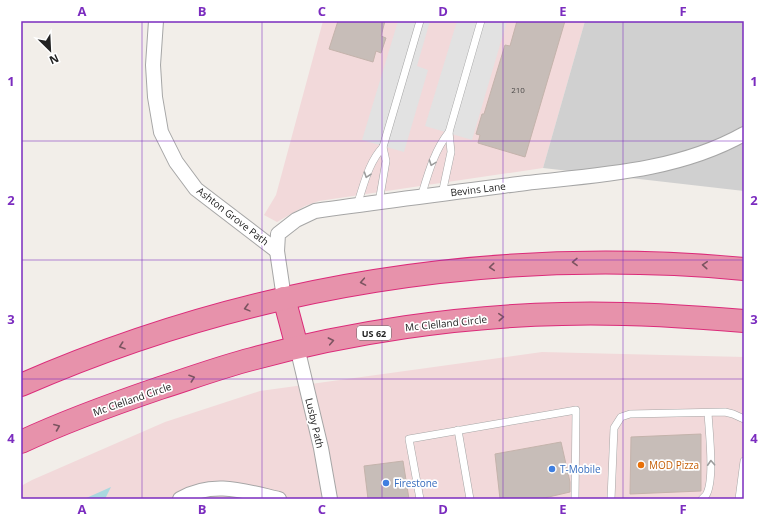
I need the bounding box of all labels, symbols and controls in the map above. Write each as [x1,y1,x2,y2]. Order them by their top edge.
text: A [78,2,87,20]
text: B [198,2,207,20]
text: C [318,2,326,20]
text: D [438,2,448,20]
text: E [559,2,567,20]
text: F [679,2,687,20]
north arrow [30,30,70,70]
text: N [47,51,61,68]
text: 1 [7,72,15,90]
text: 1 [750,72,758,90]
house number: 210 [511,84,525,95]
one-way arrow [428,159,437,166]
one-way arrow [363,171,372,178]
street label: Bevins Lane [450,179,507,199]
street label: Ashton Grove Path [194,184,272,248]
text: 2 [7,191,15,209]
text: 2 [750,191,758,209]
one-way arrow [572,258,578,267]
one-way arrow [702,261,708,270]
one-way arrow [489,262,495,271]
one-way arrow [360,278,366,286]
one-way arrow [243,303,250,312]
text: 3 [7,310,15,328]
text: 3 [750,310,758,328]
street label: Mc Clelland Circle [404,312,488,334]
one-way arrow [498,313,504,322]
road number: US 62 [357,326,391,340]
one-way arrow [328,337,334,345]
one-way arrow [119,341,126,349]
one-way arrow [189,374,196,382]
street label: Mc Clelland Circle [91,379,173,419]
street label: Lusby Path [302,397,328,449]
one-way arrow [53,424,60,432]
text: 4 [7,429,15,447]
text: 4 [750,429,758,447]
place label: MOD Pizza [649,458,699,472]
marker: MOD Pizza [636,460,646,470]
one-way arrow [706,460,715,466]
place label: T-Mobile [560,462,601,476]
marker: T-Mobile [547,464,557,474]
place label: Firestone [394,476,438,490]
marker: Firestone [381,478,391,488]
text: A [78,500,87,518]
text: B [198,500,207,518]
text: C [318,500,326,518]
text: D [438,500,448,518]
text: E [559,500,567,518]
text: F [679,500,687,518]

